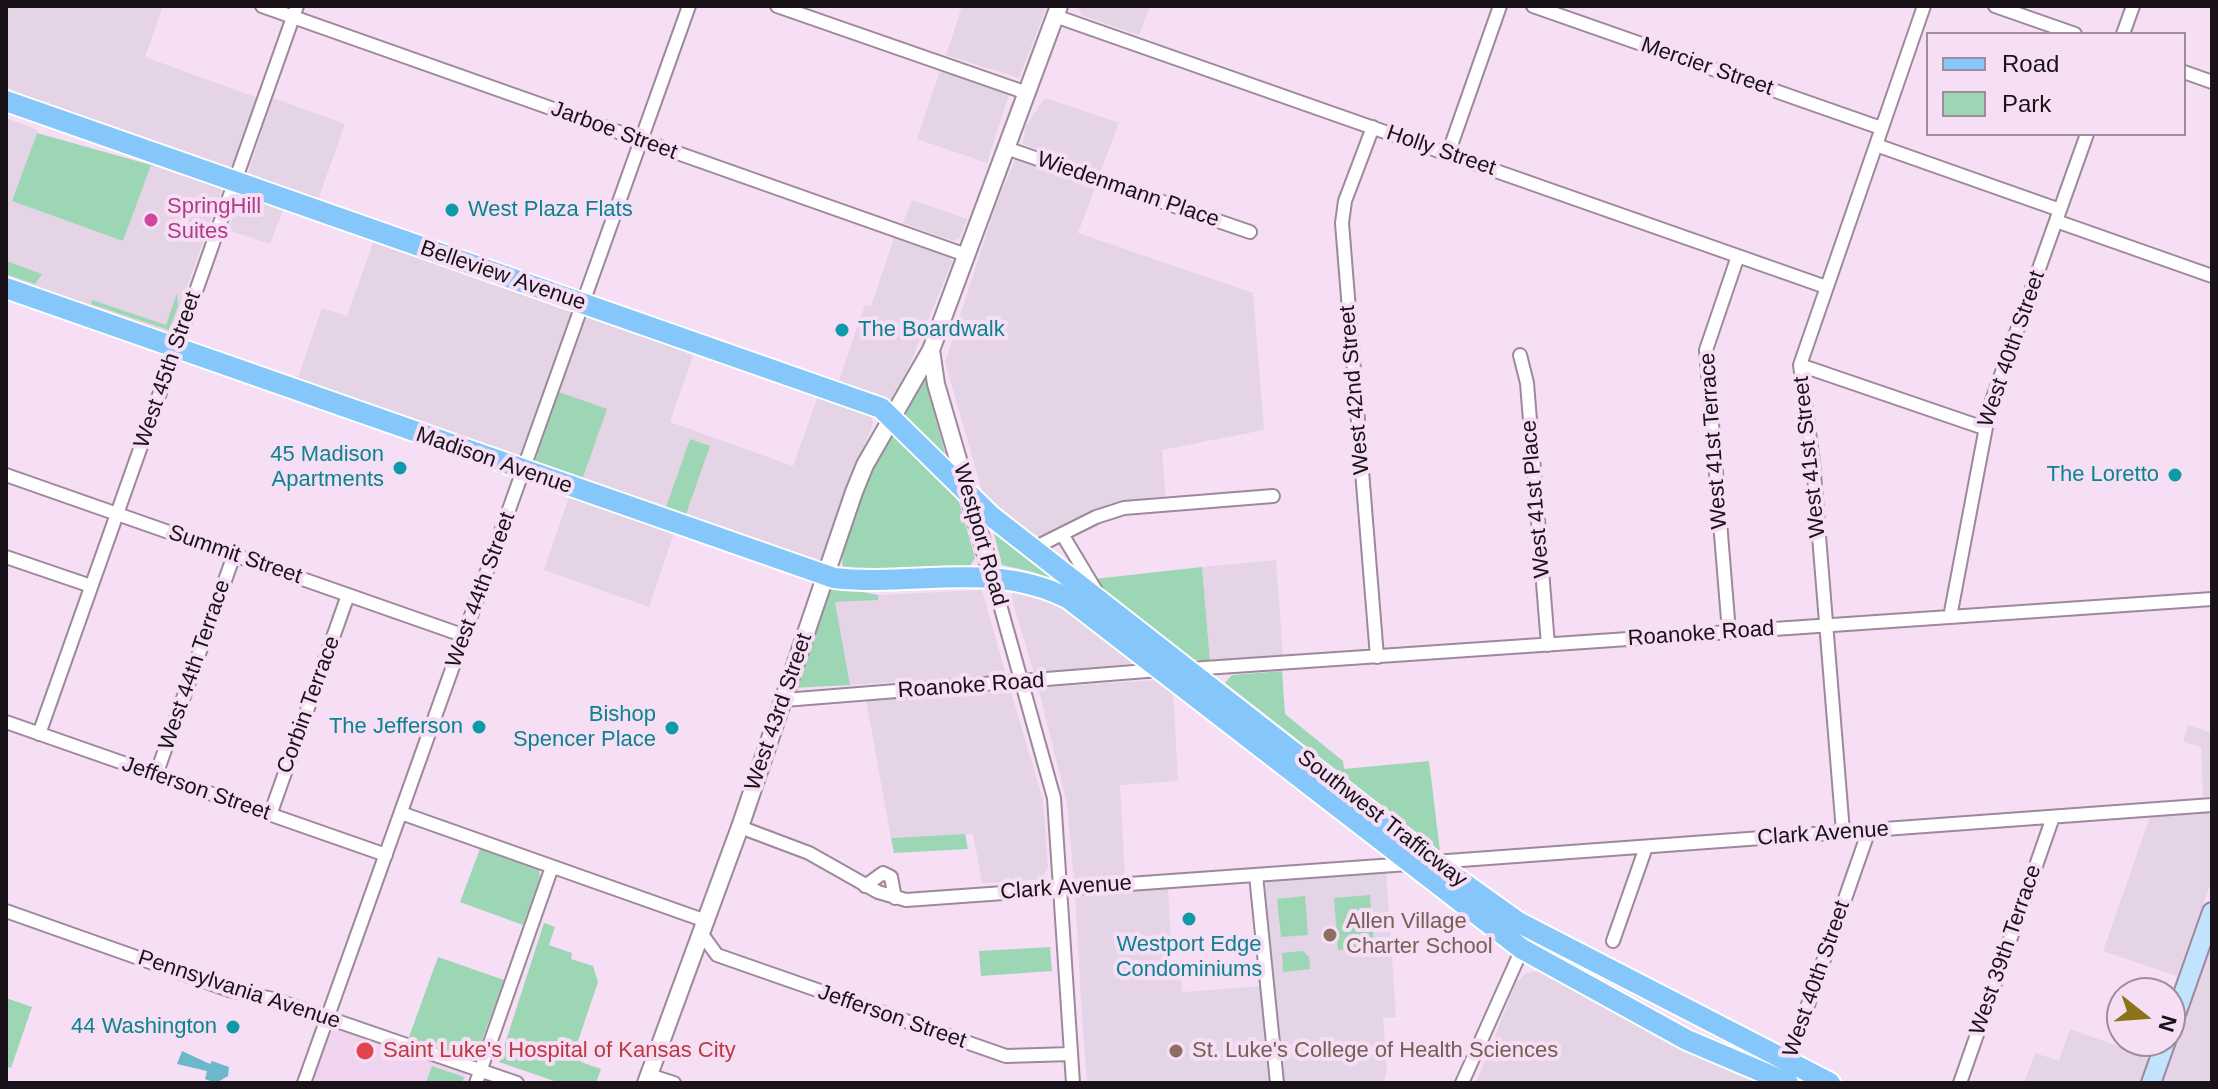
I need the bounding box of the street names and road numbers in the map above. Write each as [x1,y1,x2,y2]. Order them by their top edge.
street label: Mercier Street [1637,32,1777,102]
street label: Jarboe Street [547,96,681,166]
street label: Holly Street [1383,120,1499,182]
street label: Wiedenmann Place [1034,146,1222,234]
street label: Belleview Avenue [417,235,589,317]
street label: West 40th Street [1973,267,2051,431]
street label: West 45th Street [129,288,207,452]
street label: West 42nd Street [1334,304,1376,476]
street label: West 41st Terrace [1695,352,1733,530]
street label: West 41st Street [1788,375,1832,539]
street label: West 41st Place [1516,419,1556,579]
street label: Madison Avenue [412,422,576,500]
street label: Westport Road [947,461,1013,609]
street label: West 44th Street [441,509,521,671]
street label: Summit Street [165,520,305,590]
street label: West 44th Terrace [154,576,236,754]
street label: Roanoke Road [1627,616,1775,652]
street label: West 43rd Street [740,630,818,794]
street label: Corbin Terrace [272,633,346,777]
street label: Roanoke Road [897,668,1045,704]
street label: Southwest Trafficway [1292,745,1472,893]
street label: Jefferson Street [118,751,274,827]
street label: Clark Avenue [1756,816,1890,852]
street label: West 39th Terrace [1965,861,2047,1039]
street label: Clark Avenue [999,870,1133,906]
street label: West 40th Street [1778,897,1856,1061]
street label: Pennsylvania Avenue [134,945,344,1035]
street label: Jefferson Street [814,979,970,1055]

